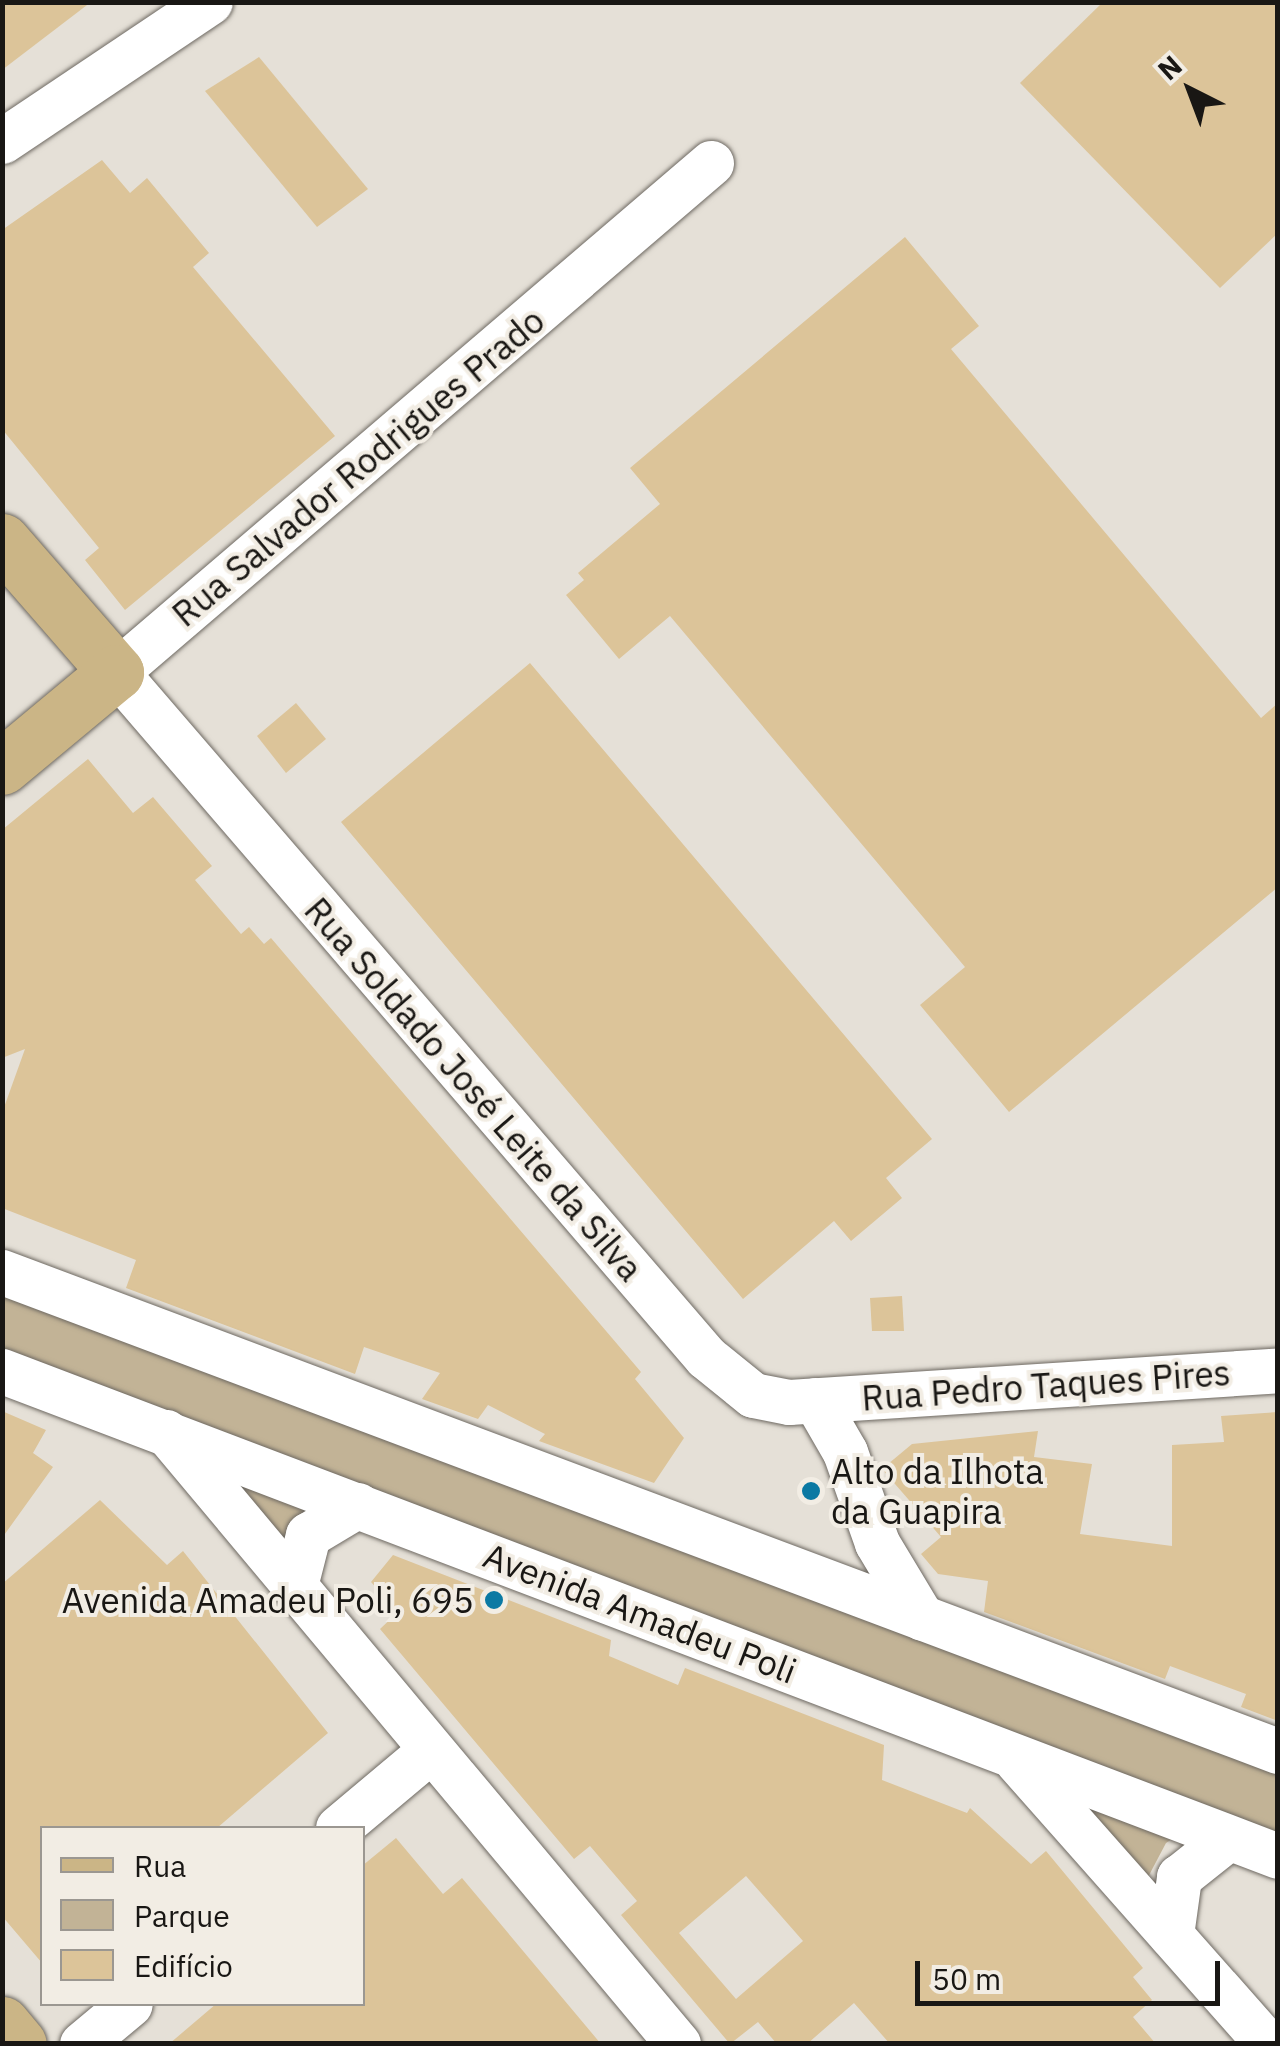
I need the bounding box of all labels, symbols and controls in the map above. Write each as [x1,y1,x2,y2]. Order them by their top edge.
north arrow [1140,40,1240,140]
text: N [1150,47,1190,88]
street label: Rua Salvador Rodrigues Prado [164,299,552,635]
street label: Rua Soldado José Leite da Silva [296,889,652,1289]
street label: Rua Pedro Taques Pires [860,1351,1232,1419]
place label: Alto da Ilhota da Guapira [831,1450,1044,1532]
marker: Alto da Ilhota da Guapira [800,1480,822,1502]
street label: Avenida Amadeu Poli [478,1534,802,1692]
place label: Avenida Amadeu Poli, 695 [62,1579,474,1621]
marker: Avenida Amadeu Poli, 695 [483,1589,505,1611]
legend [40,1826,365,2006]
text: Rua [134,1846,186,1885]
text: Parque [134,1896,230,1935]
scale bar [920,1941,1225,2003]
text: Edifício [134,1946,233,1985]
text: 50 m [932,1959,1001,1998]

